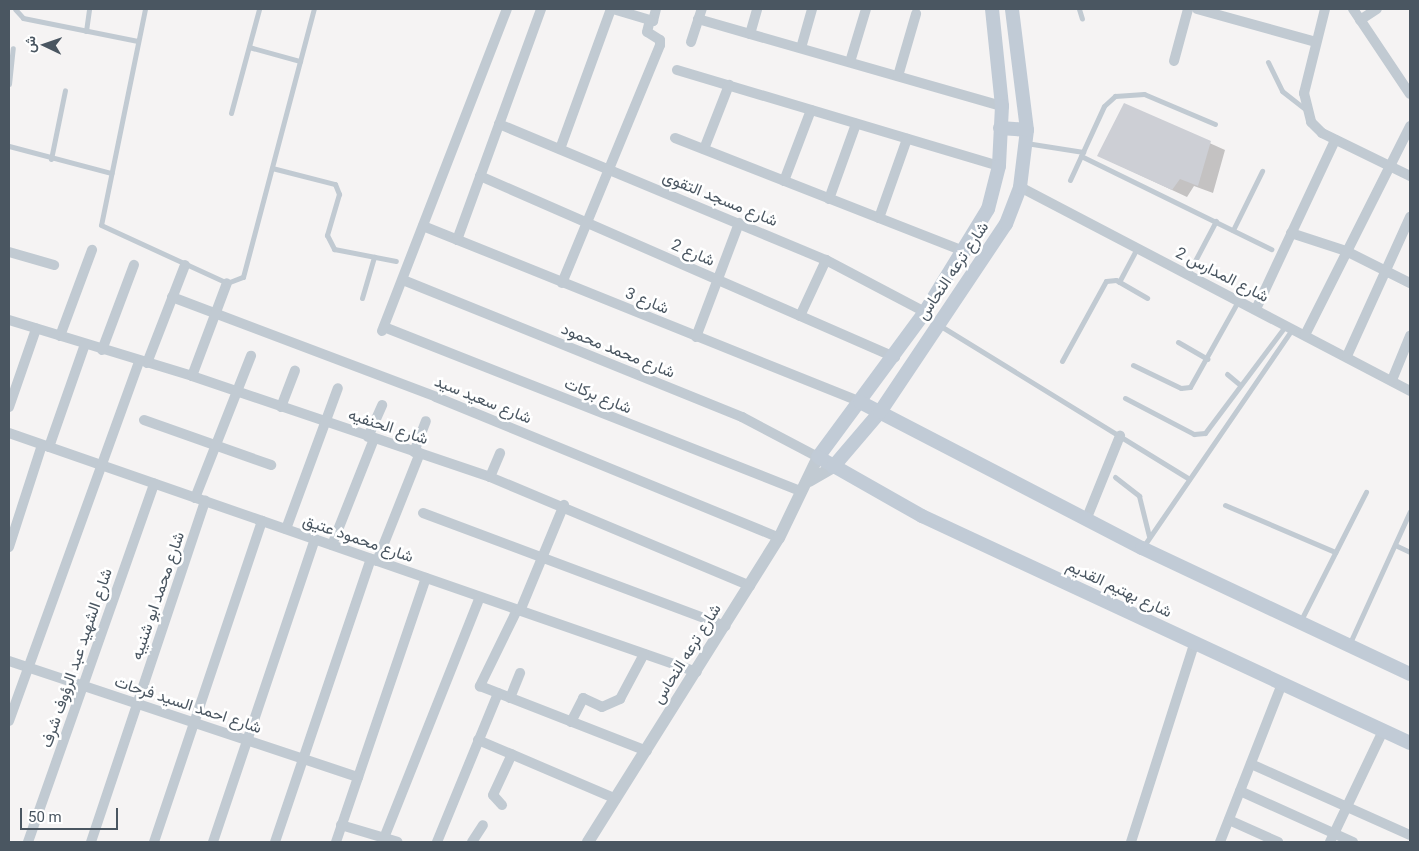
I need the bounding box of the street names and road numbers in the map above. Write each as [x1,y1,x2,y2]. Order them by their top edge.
street label: شارع مسجد التقوى [660,167,780,231]
street label: شارع ترعه النحاس [913,218,993,324]
street label: شارع 2 [668,235,718,271]
street label: شارع المدارس 2 [1172,243,1272,307]
street label: شارع 3 [622,284,672,318]
street label: شارع محمد محمود [558,320,678,382]
street label: شارع سعيد سيد [432,372,534,428]
street label: شارع بركات [562,374,634,418]
street label: شارع الحنفيه [346,405,430,449]
street label: شارع محمود عتيق [300,511,416,567]
street label: شارع محمد ابو شنيبه [127,529,189,663]
street label: شارع بهتيم القديم [1063,556,1175,622]
street label: شارع الشهيد عبد الرؤوف شرف [37,566,117,750]
street label: شارع ترعه النحاس [649,600,725,708]
street label: شارع احمد السيد فرحات [112,672,264,738]

